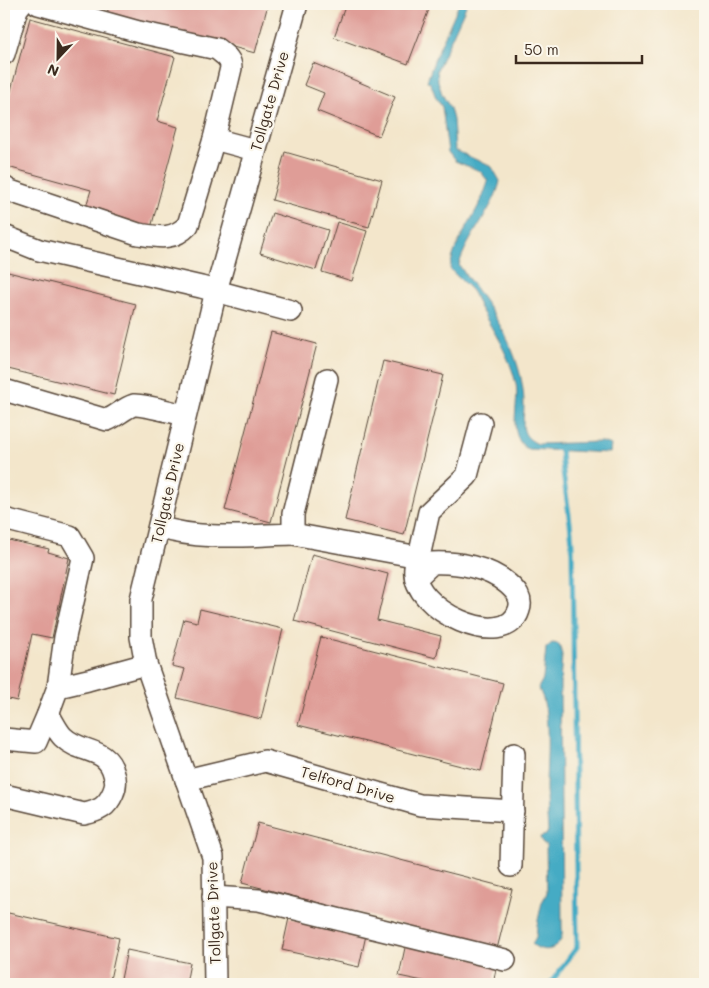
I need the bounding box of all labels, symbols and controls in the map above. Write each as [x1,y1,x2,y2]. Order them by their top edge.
north arrow [32,32,82,82]
scale bar [516,32,643,64]
text: 50 m [524,39,559,59]
street label: Tollgate Drive [245,49,293,153]
text: N [44,60,61,81]
street label: Tollgate Drive [146,440,188,546]
street label: Telford Drive [298,761,398,807]
street label: Tollgate Drive [201,861,225,965]

